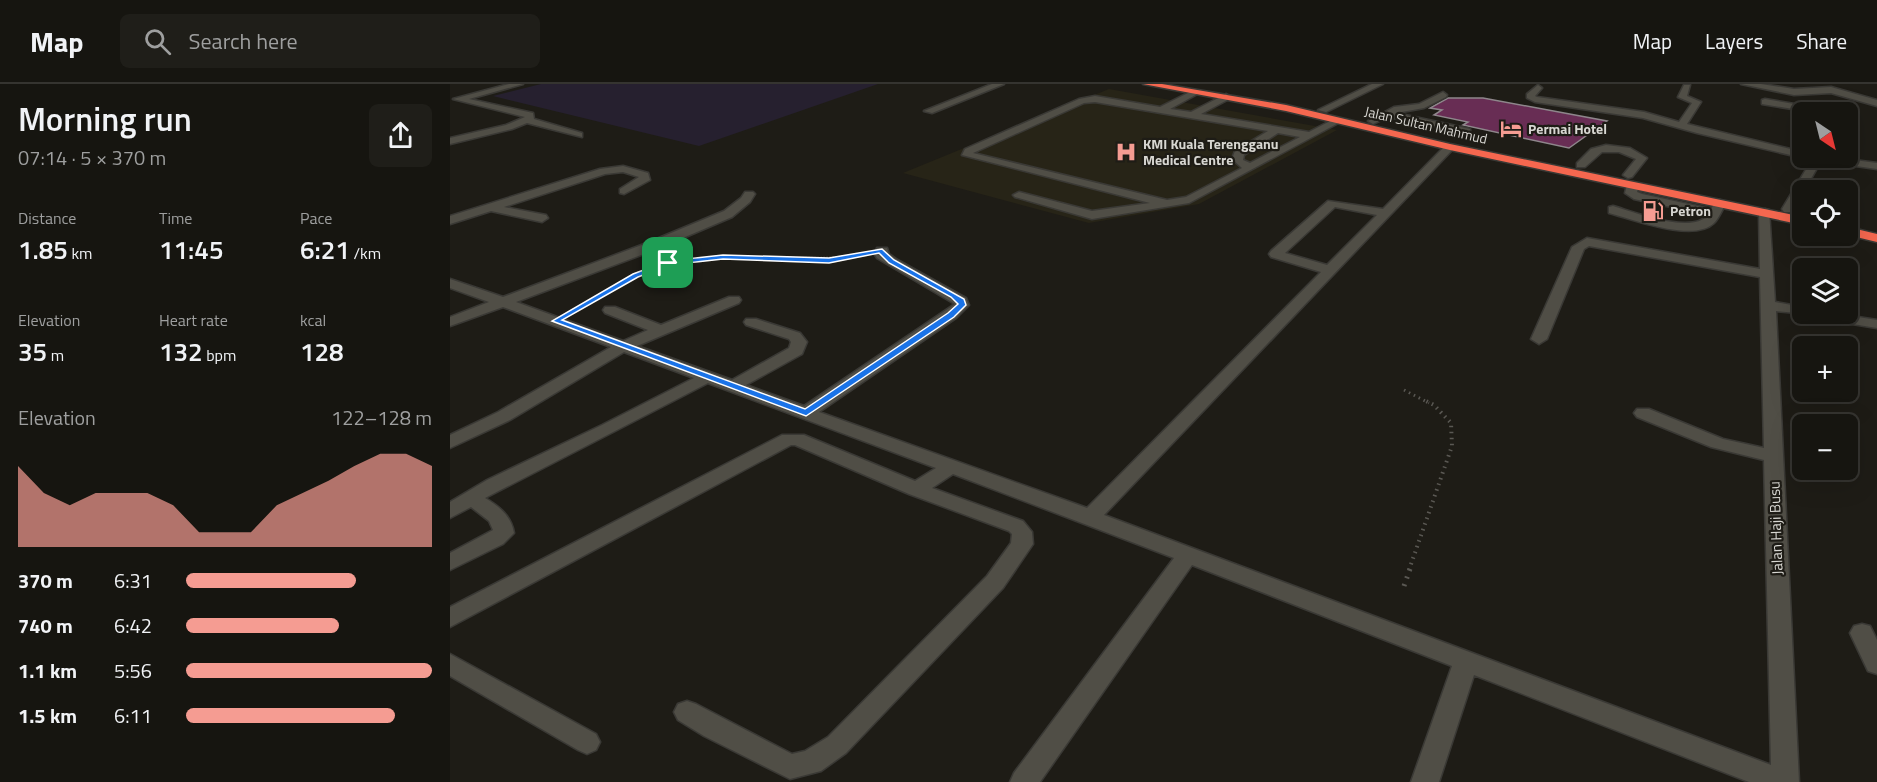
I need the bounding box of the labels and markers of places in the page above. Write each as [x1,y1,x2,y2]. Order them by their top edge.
hotel icon: Permai Hotel [1499,117,1523,141]
place label: Permai Hotel [1528,118,1607,139]
place label: KMI Kuala Terengganu Medical Centre [1143,133,1279,170]
hospital icon: KMI Kuala Terengganu Medical Centre [1114,140,1138,164]
fuel station icon: Petron [1641,199,1665,223]
place label: Petron [1670,200,1711,221]
pin [642,237,693,288]

